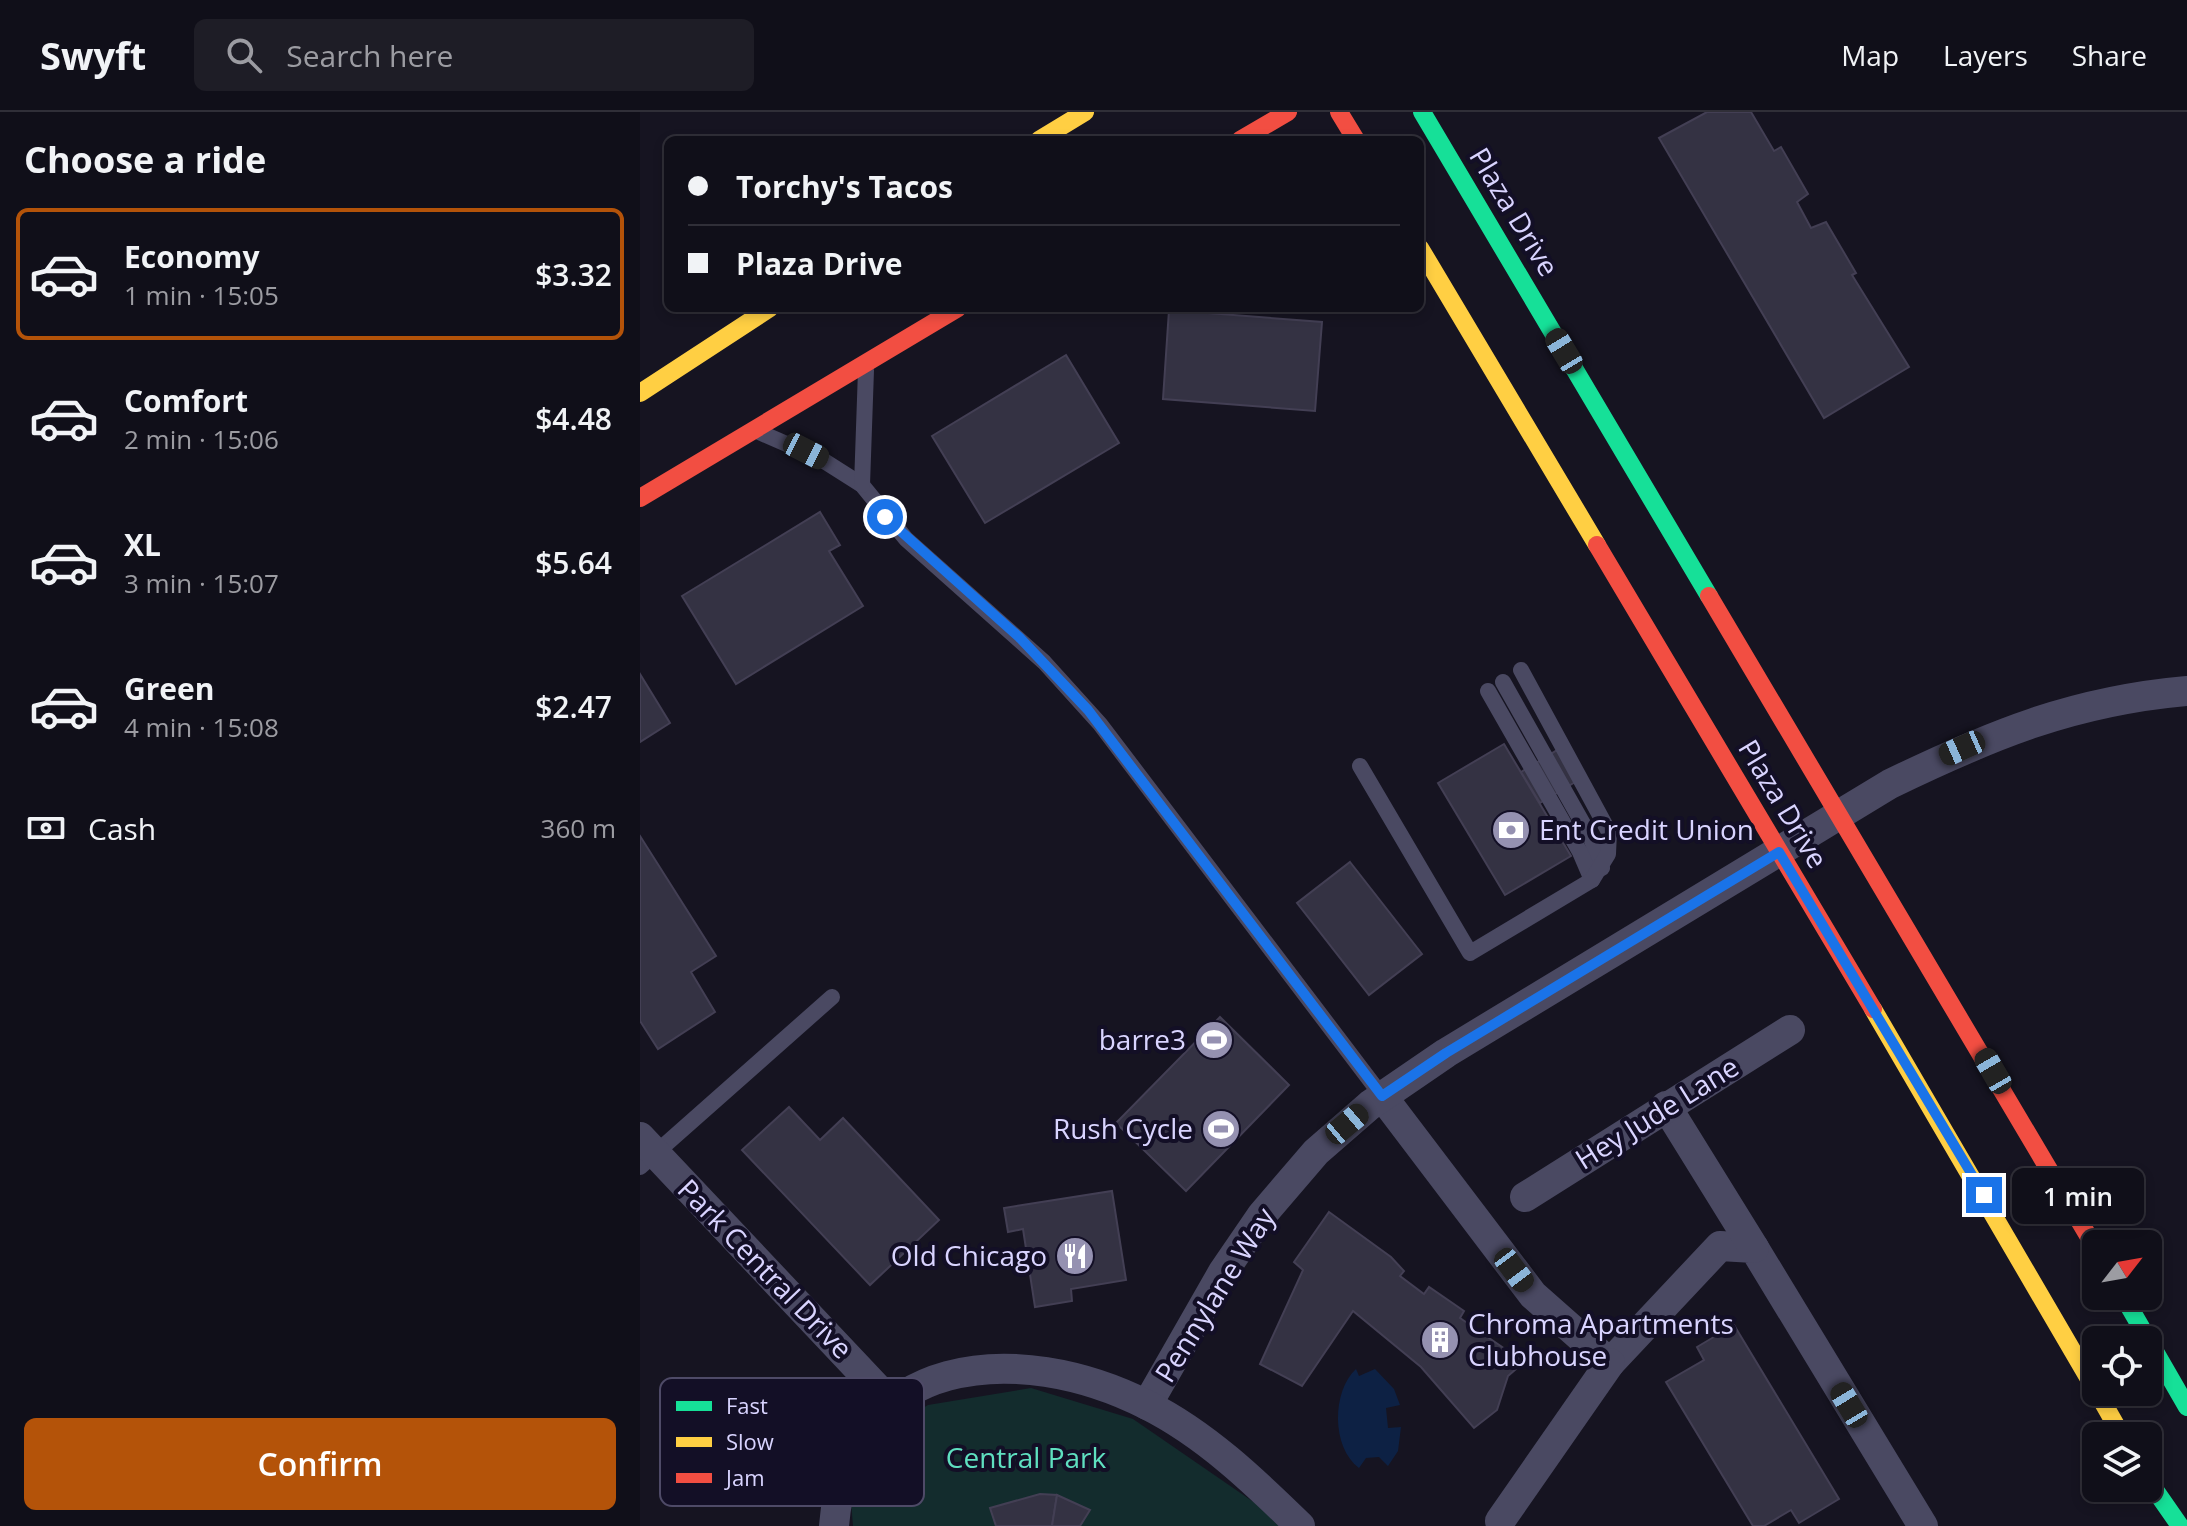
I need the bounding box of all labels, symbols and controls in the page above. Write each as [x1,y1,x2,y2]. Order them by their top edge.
search box [194,19,754,91]
text: Swyft [40,29,146,81]
icon: search [222,33,266,77]
text: Search here [286,35,453,76]
text: Map [1841,36,1899,74]
text: Layers [1943,36,2028,74]
text: Share [2072,36,2147,74]
text: Choose a ride [24,135,266,184]
street label: Plaza Drive [1461,140,1568,283]
text: Torchy's Tacos [736,166,953,207]
text: Economy [124,236,260,277]
icon: car [28,238,100,310]
text: Plaza Drive [736,243,902,284]
text: $3.32 [535,254,612,295]
text: 1 min · 15:05 [124,277,279,313]
car [1541,324,1587,378]
text: Comfort [124,380,248,421]
icon: car [28,382,100,454]
text: $4.48 [535,398,612,439]
text: 2 min · 15:06 [124,421,279,457]
car [779,429,833,473]
route start [867,499,903,535]
text: XL [124,524,161,565]
icon: car [28,526,100,598]
text: $5.64 [535,542,612,583]
text: 3 min · 15:07 [124,565,279,601]
text: Green [124,668,215,709]
icon: car [28,670,100,742]
text: $2.47 [535,686,612,727]
text: 4 min · 15:08 [124,709,279,745]
car [1935,727,1989,769]
street label: Plaza Drive [1730,732,1837,875]
icon: cash [24,806,68,850]
text: Cash [88,808,156,849]
bank icon: Ent Credit Union [1490,809,1532,851]
text: 360 m [541,810,616,846]
place label: Ent Credit Union [1539,810,1754,848]
sports icon: barre3 [1193,1019,1235,1061]
place label: barre3 [1099,1020,1186,1058]
car [1971,1044,2015,1098]
street label: Hey Jude Lane [1568,1047,1745,1177]
car [1321,1099,1373,1149]
sports icon: Rush Cycle [1200,1108,1242,1150]
place label: Rush Cycle [1053,1109,1193,1147]
callout: 1 min [2012,1167,2144,1223]
street label: Park Central Drive [670,1170,861,1366]
route end [1966,1177,2002,1213]
text: 1 min [2043,1178,2113,1214]
street label: Pennylane Way [1145,1199,1284,1389]
north arrow [2082,1230,2162,1310]
map controls [2082,1230,2162,1502]
restaurant icon: Old Chicago [1054,1235,1096,1277]
place label: Old Chicago [891,1236,1047,1274]
car [1490,1244,1538,1296]
place label: Chroma Apartments Clubhouse [1468,1304,1734,1374]
building icon: Chroma Apartments Clubhouse [1419,1319,1461,1361]
button: locate [2082,1326,2162,1406]
legend [660,1378,924,1506]
car [1826,1378,1872,1432]
text: Fast [726,1390,768,1420]
button: Confirm [24,1418,616,1510]
button: layers [2082,1422,2162,1502]
text: Slow [726,1426,774,1456]
park label: Central Park [946,1438,1106,1476]
text: Jam [724,1462,765,1492]

